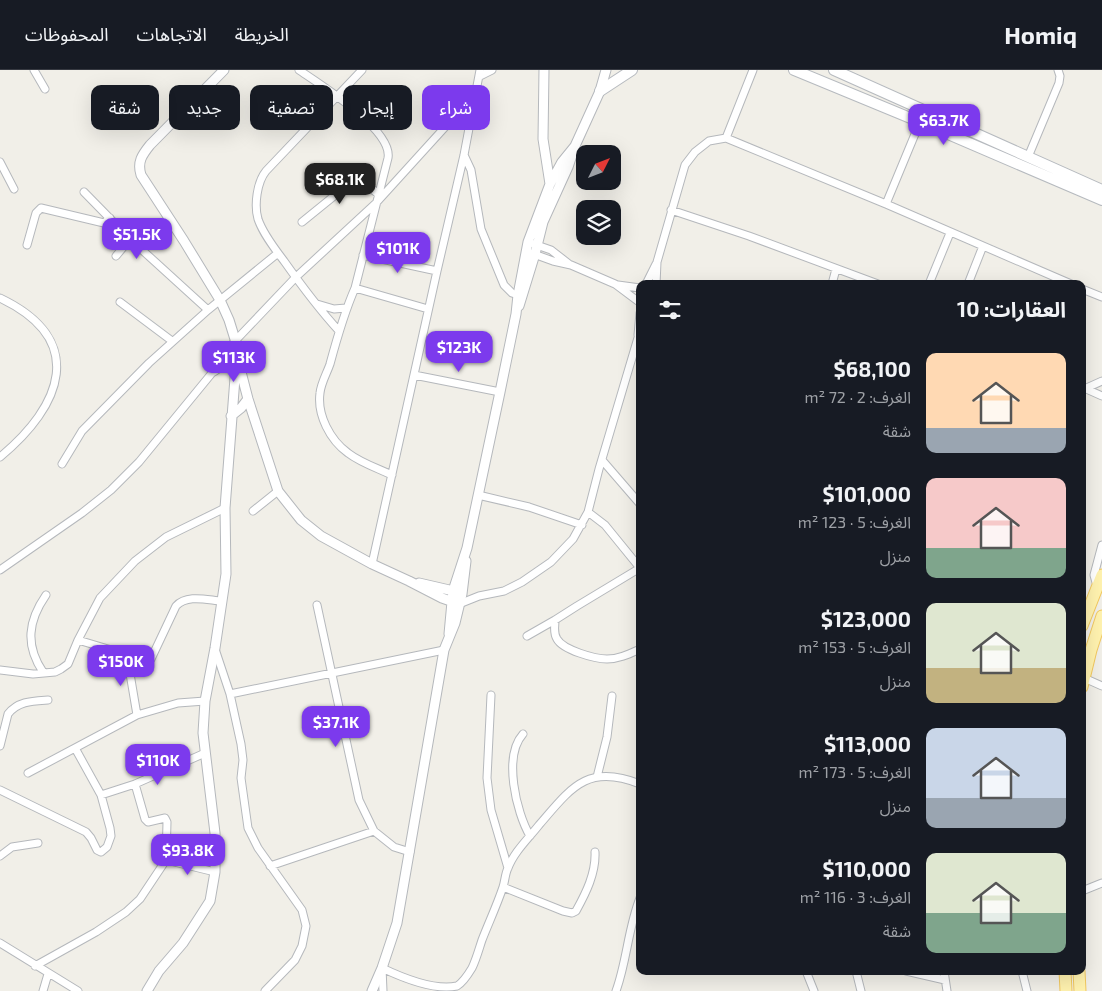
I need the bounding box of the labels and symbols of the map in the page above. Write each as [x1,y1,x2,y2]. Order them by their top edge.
pin: $63.7K [903,104,985,146]
north arrow [576,145,621,190]
pin: $68.1K [299,162,381,205]
pin: $51.5K [96,218,178,260]
pin: $101K [363,232,433,274]
pin: $123K [424,330,494,373]
pin: $113K [199,340,269,383]
pin: $150K [86,644,156,687]
pin: $37.1K [295,706,377,748]
pin: $110K [123,744,193,786]
pin: $93.8K [147,834,229,876]

